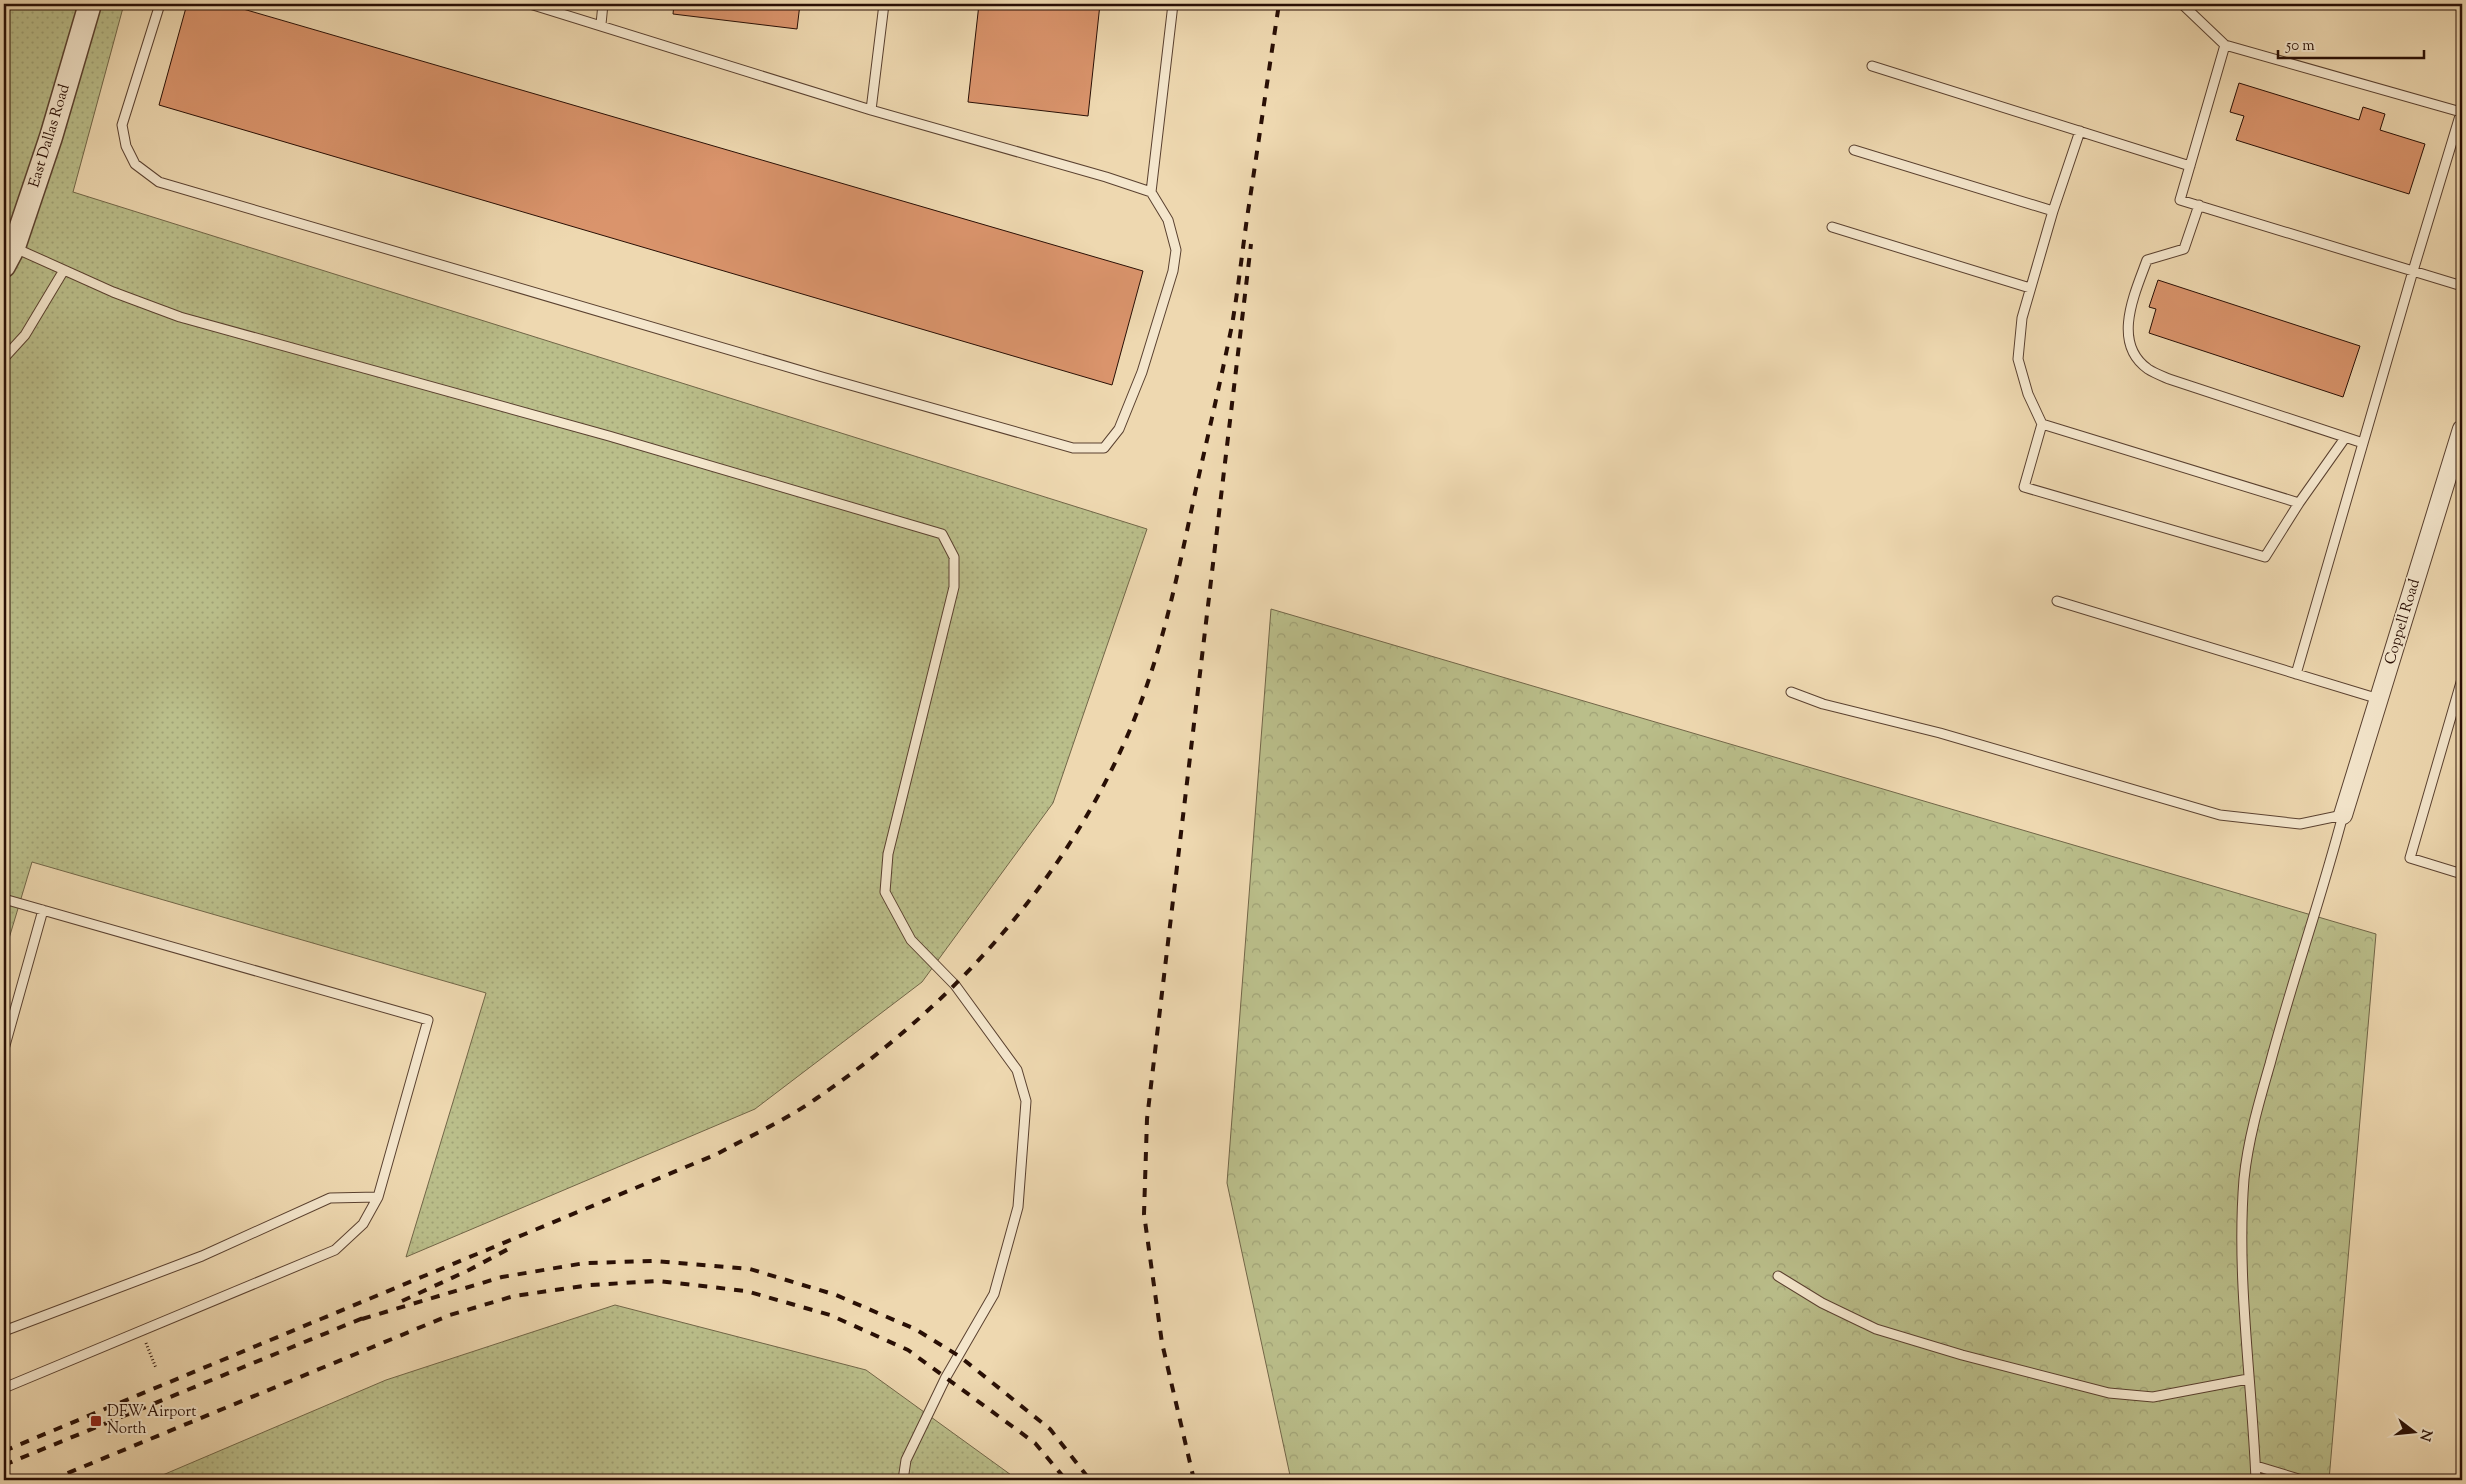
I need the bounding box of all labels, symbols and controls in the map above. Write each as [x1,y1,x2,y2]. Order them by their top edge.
scale bar [2278,28,2425,60]
text: 50 m [2285,36,2315,57]
street label: East Dallas Road [24,81,76,190]
street label: Coppell Road [2380,576,2426,667]
place label: DFW Airport North [107,1402,196,1440]
north arrow [2388,1406,2438,1456]
marker: DFW Airport North [89,1414,103,1428]
text: N [2413,1427,2436,1443]

